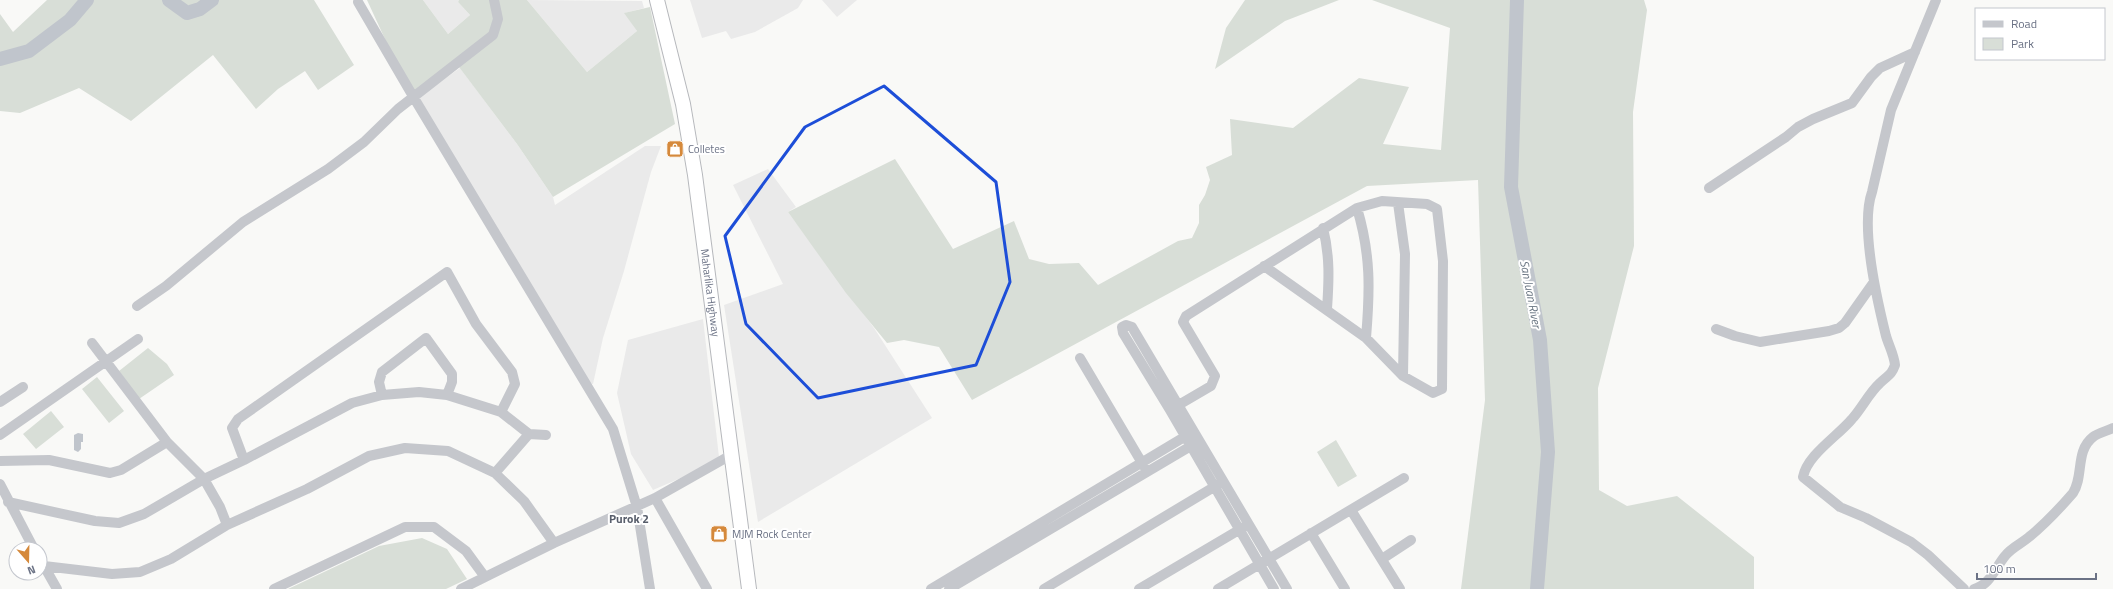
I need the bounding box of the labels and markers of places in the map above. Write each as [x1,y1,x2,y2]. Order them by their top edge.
shop icon: Colletes [665,139,685,159]
place label: Colletes [688,141,725,157]
shop icon: MJM Rock Center [709,524,729,544]
place label: MJM Rock Center [732,526,812,542]

